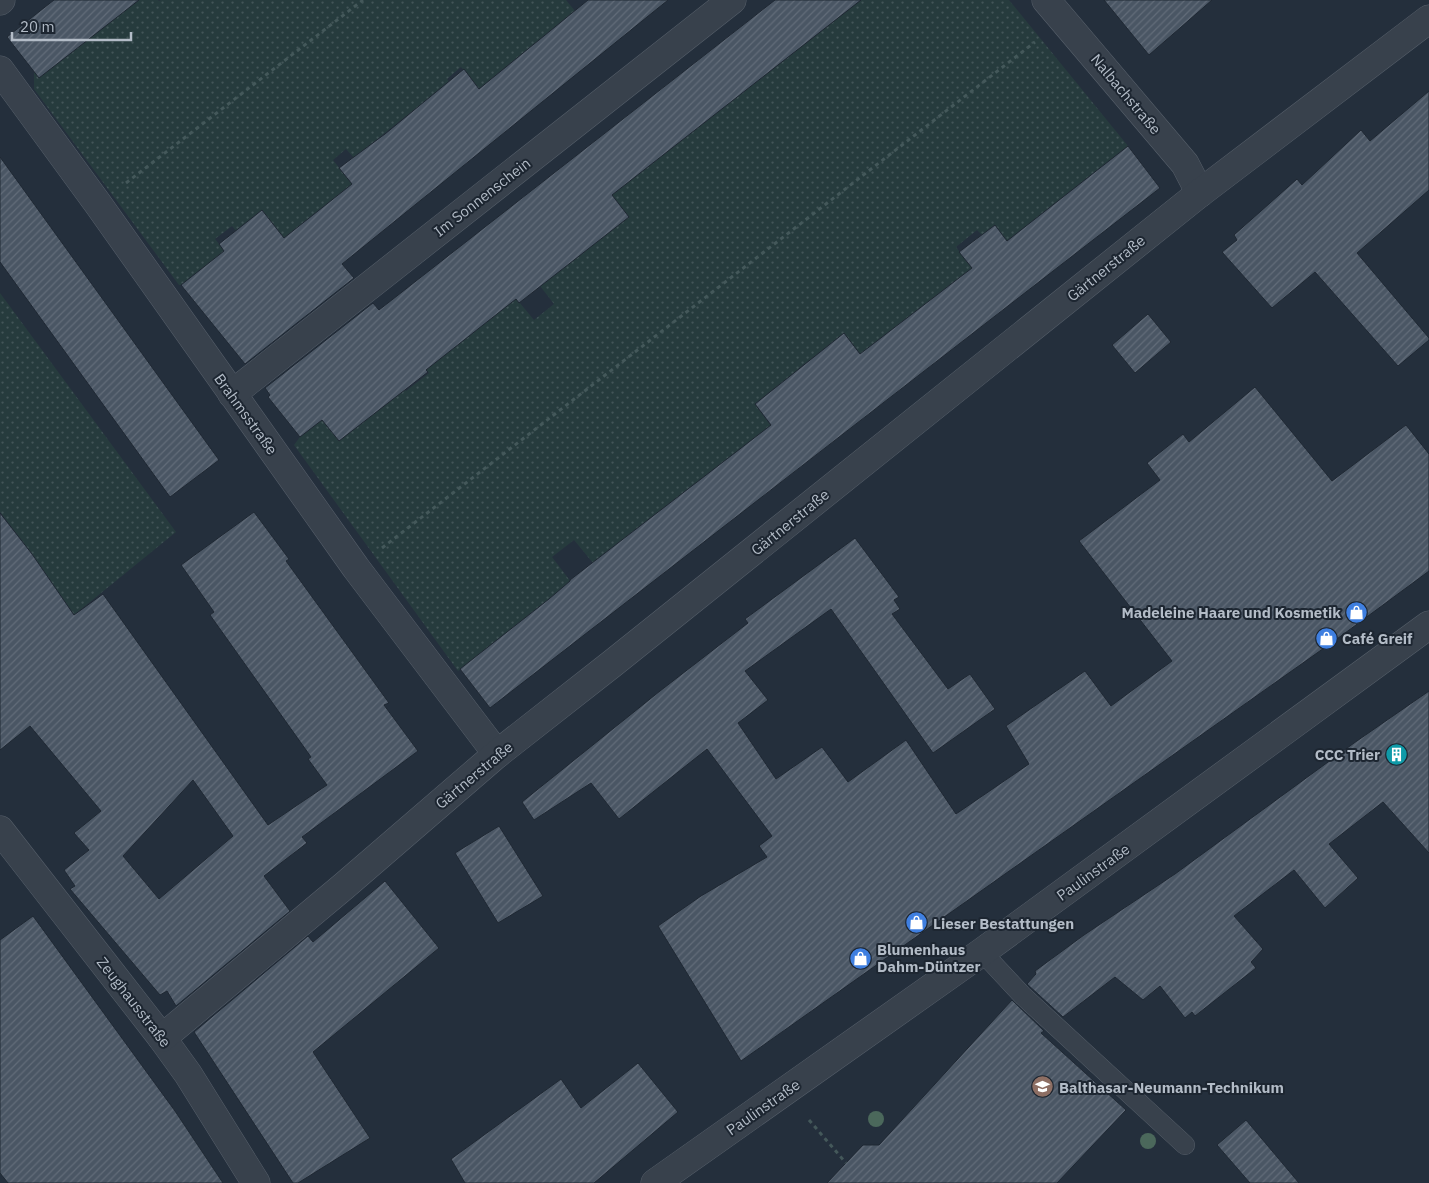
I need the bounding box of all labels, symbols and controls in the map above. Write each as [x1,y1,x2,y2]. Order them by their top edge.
scale bar [12,10,131,42]
text: 20 m [20,17,55,36]
street label: Nalbachstraße [1087,50,1165,138]
street label: Im Sonnenschein [430,153,534,241]
street label: Gärtnerstraße [1063,231,1149,305]
street label: Brahmsstraße [210,370,282,458]
street label: Gärtnerstraße [747,485,833,559]
shop icon: Madeleine Haare und Kosmetik [1345,600,1369,624]
place label: Madeleine Haare und Kosmetik [1121,603,1341,622]
shop icon: Café Greif [1314,626,1338,650]
place label: Café Greif [1342,629,1413,648]
street label: Gärtnerstraße [431,737,517,813]
building icon: CCC Trier [1384,742,1408,766]
place label: CCC Trier [1315,745,1380,764]
street label: Paulinstraße [1053,839,1133,905]
shop icon: Lieser Bestattungen [905,911,929,935]
place label: Lieser Bestattungen [933,914,1074,933]
place label: Blumenhaus Dahm-Düntzer [877,940,981,976]
shop icon: Blumenhaus Dahm-Düntzer [849,946,873,970]
street label: Zeughausstraße [93,953,175,1051]
street label: Paulinstraße [723,1075,803,1139]
school or university icon: Balthasar-Neumann-Technikum [1031,1075,1055,1099]
place label: Balthasar-Neumann-Technikum [1059,1078,1284,1097]

